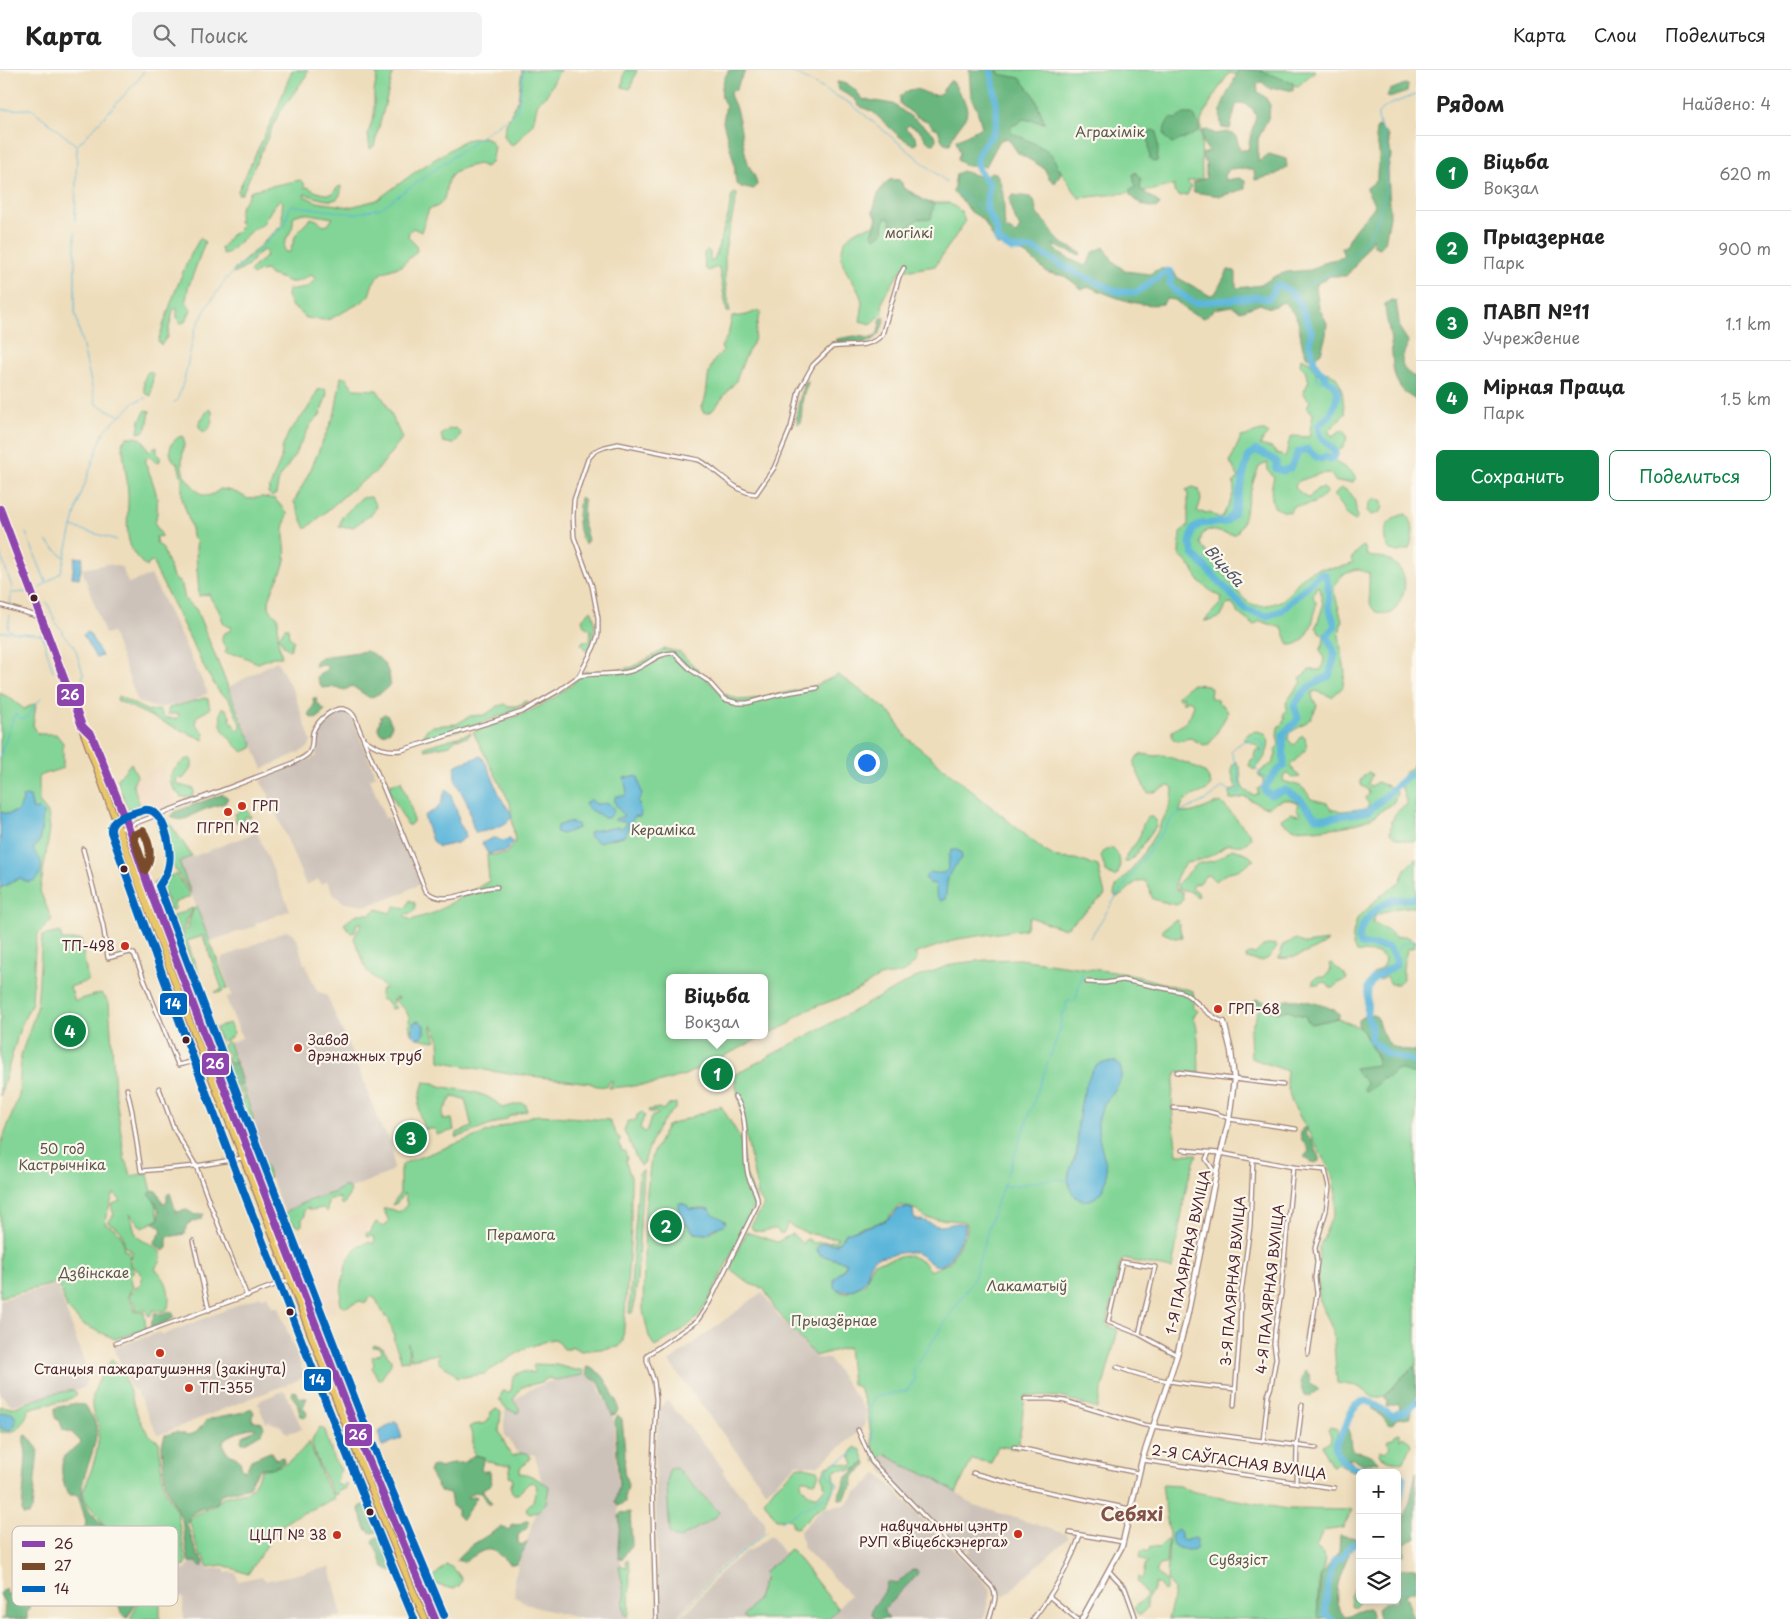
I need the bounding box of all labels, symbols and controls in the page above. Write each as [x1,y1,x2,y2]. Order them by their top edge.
search box [132,12,482,57]
text: Карта [25,17,102,53]
icon: search [150,21,178,49]
text: Поиск [190,21,248,49]
text: Карта [1513,21,1566,48]
text: Слои [1594,21,1637,48]
text: Поделиться [1665,21,1766,48]
text: Рядом [1436,87,1504,119]
text: Найдено: 4 [1682,91,1771,115]
park label: Аграхімік [1075,121,1146,142]
text: Віцьба [1483,147,1549,175]
text: 1 [1448,161,1456,185]
text: 620 m [1719,161,1771,185]
text: Вокзал [1483,175,1539,199]
park label: могілкі [885,222,933,243]
text: Прыазернае [1483,222,1605,250]
text: 2 [1446,236,1458,260]
text: 900 m [1718,236,1771,260]
text: Парк [1483,250,1524,274]
text: ПАВП №11 [1483,297,1590,325]
text: 3 [1447,311,1457,335]
text: 1.1 km [1725,311,1771,335]
text: Учреждение [1483,325,1580,349]
text: Мірная Праца [1483,372,1625,400]
text: 4 [1447,386,1457,410]
text: 1.5 km [1720,386,1771,410]
text: Парк [1483,400,1524,424]
button: Сохранить [1436,450,1599,501]
button: Поделиться [1609,450,1771,501]
water label: Віцьба [1200,539,1251,592]
unlabelled marker [29,593,39,603]
line badge: 26 [56,683,85,707]
text: 26 [61,684,79,705]
your location [854,750,880,776]
place label: ГРП [252,795,279,816]
marker: ГРП [236,800,248,812]
marker: ПГРП N2 [222,806,234,818]
place label: ПГРП N2 [196,817,260,838]
park label: Кераміка [631,819,696,840]
unlabelled marker [119,864,129,874]
place label: ТП-498 [62,935,115,956]
marker: ТП-498 [119,940,131,952]
popup [666,974,768,1039]
text: Віцьба [684,981,750,1009]
line badge: 14 [159,992,188,1016]
text: 14 [165,993,182,1014]
place label: ГРП-68 [1228,998,1280,1019]
marker: ГРП-68 [1212,1003,1224,1015]
text: Вокзал [684,1009,740,1033]
pin: 4 [54,1012,86,1050]
place label: Завод дрэнажных труб [308,1029,423,1066]
unlabelled marker [181,1035,191,1045]
marker: Завод дрэнажных труб [292,1042,304,1054]
line badge: 26 [201,1052,230,1076]
text: 26 [206,1053,224,1074]
pin: 1 [701,1055,733,1093]
pin: 3 [395,1119,427,1157]
park label: 50 год Кастрычніка [18,1138,106,1175]
street label: 1-Я ПАЛЯРНАЯ ВУЛІЦА [1160,1167,1215,1336]
street label: 3-Я ПАЛЯРНАЯ ВУЛІЦА [1215,1195,1250,1367]
street label: 4-Я ПАЛЯРНАЯ ВУЛІЦА [1250,1203,1289,1375]
pin: 2 [650,1207,682,1245]
park label: Перамога [487,1224,556,1245]
park label: Дзвінскае [58,1262,129,1283]
park label: Лакаматыў [987,1275,1067,1296]
unlabelled marker [285,1307,295,1317]
park label: Прыазёрнае [791,1310,877,1331]
marker: Станцыя пажаратушэння (закінута) [154,1347,166,1359]
place label: Станцыя пажаратушэння (закінута) [34,1358,286,1379]
line badge: 14 [303,1368,332,1392]
text: 14 [309,1369,326,1390]
place label: ТП-355 [199,1377,253,1398]
marker: ТП-355 [183,1382,195,1394]
line badge: 26 [344,1423,373,1447]
text: 26 [349,1424,367,1445]
street label: 2-Я САЎГАСНАЯ ВУЛІЦА [1150,1439,1328,1484]
map controls [1356,1469,1401,1604]
button: + [1356,1469,1401,1514]
district label: Себяхі [1101,1499,1164,1527]
unlabelled marker [365,1507,375,1517]
button: − [1356,1514,1401,1559]
place label: навучальны цэнтр РУП «Віцебскэнерга» [859,1515,1008,1552]
place label: ЦЦП № 38 [249,1524,327,1545]
legend [12,1526,178,1606]
marker: навучальны цэнтр РУП «Віцебскэнерга» [1012,1528,1024,1540]
marker: ЦЦП № 38 [331,1529,343,1541]
text: 26 [54,1533,73,1554]
park label: Сувязіст [1208,1549,1268,1570]
text: 27 [54,1555,72,1576]
button: layers [1356,1559,1401,1604]
text: 14 [54,1578,70,1599]

